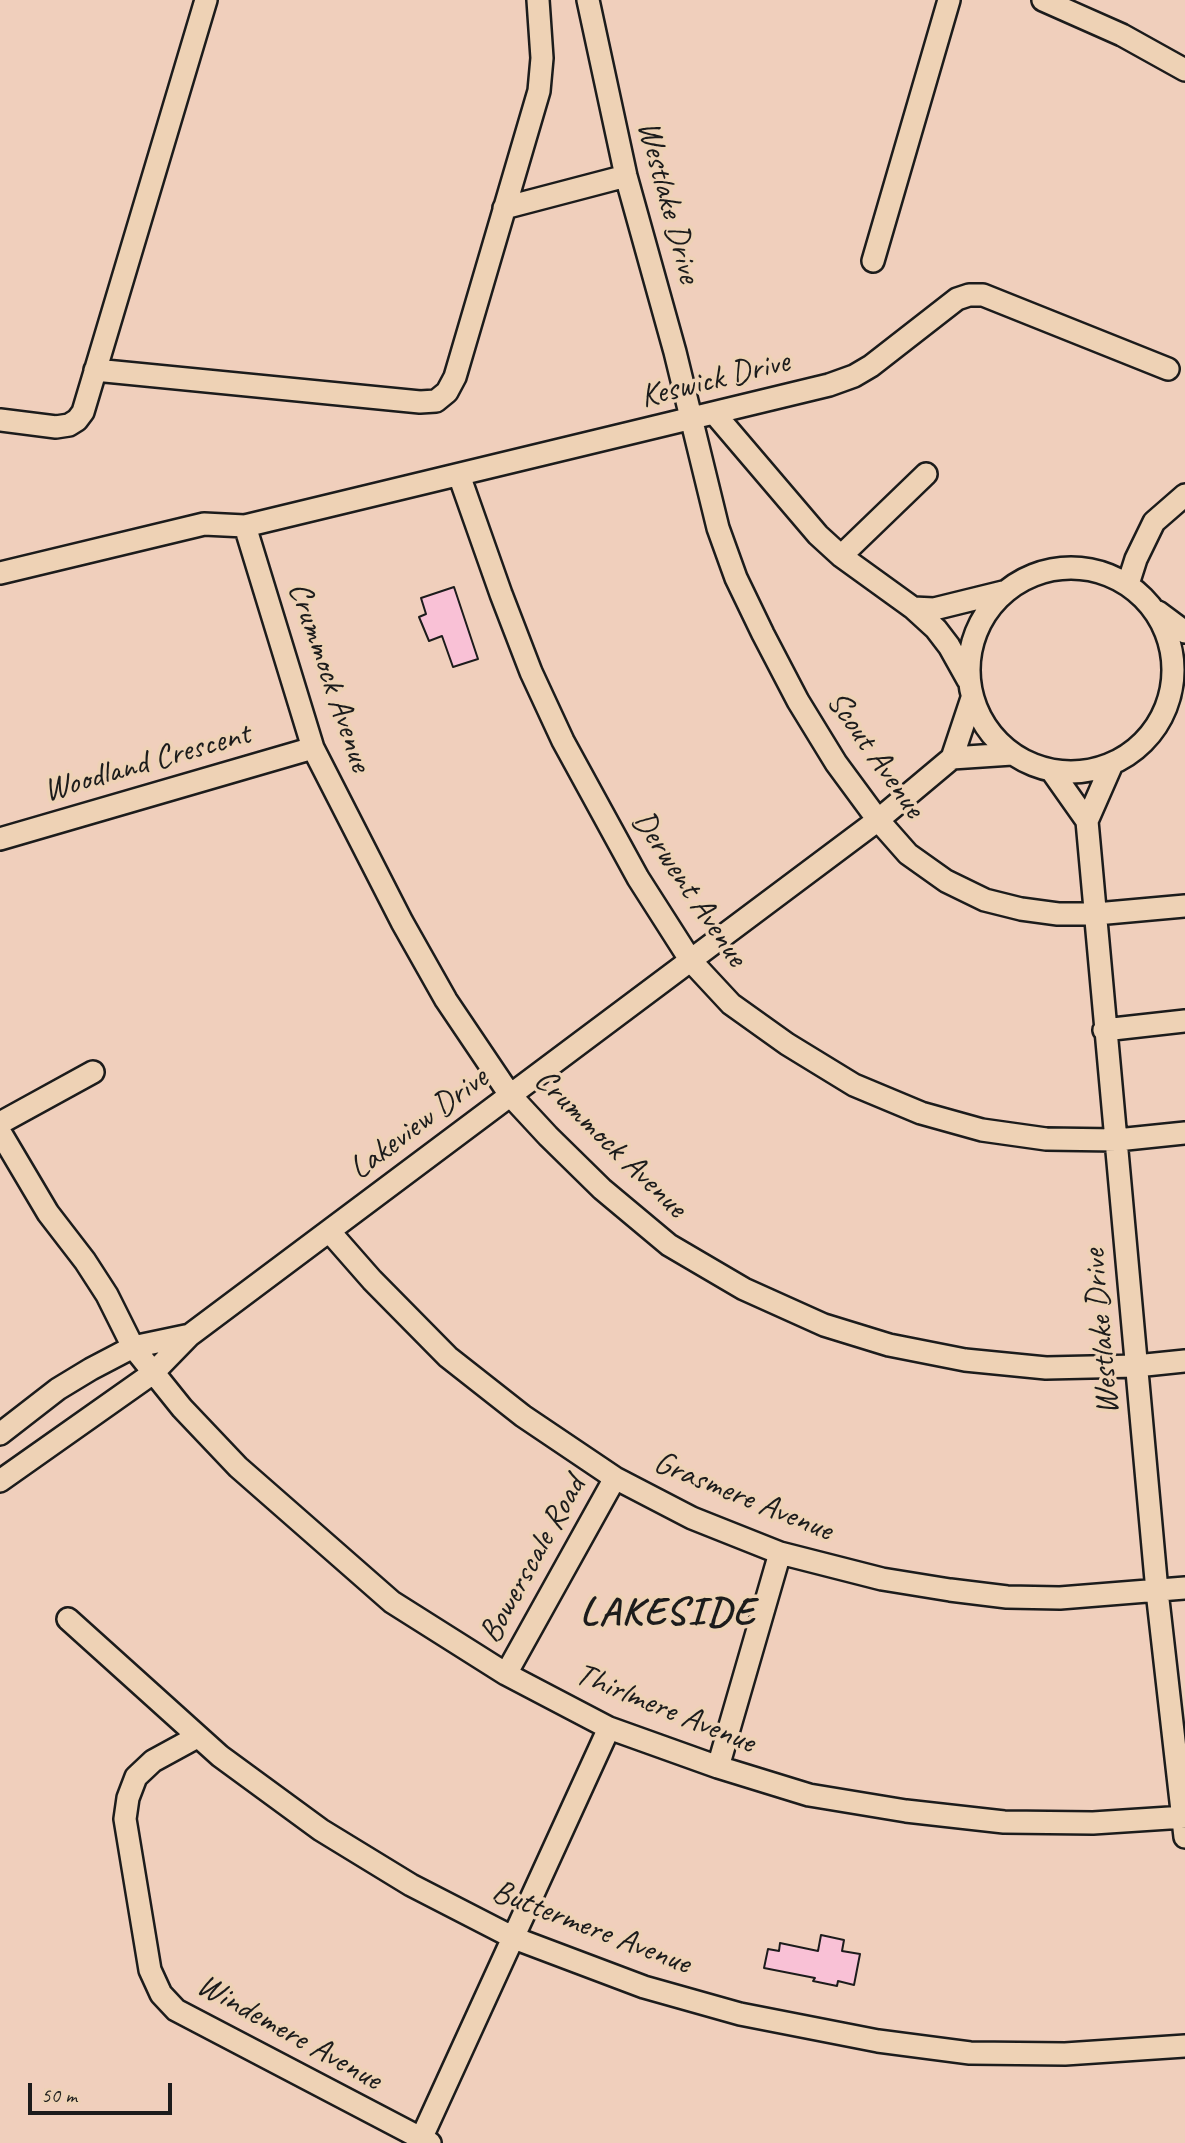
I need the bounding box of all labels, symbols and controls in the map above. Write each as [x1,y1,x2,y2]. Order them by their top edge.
street label: Westlake Drive [627,117,709,287]
street label: Keswick Drive [637,342,793,418]
street label: Crummock Avenue [278,577,380,777]
street label: Scout Avenue [817,684,933,826]
street label: Woodland Crescent [39,715,255,811]
street label: Derwent Avenue [622,804,756,974]
street label: Lakeview Drive [342,1059,496,1189]
street label: Crummock Avenue [525,1061,695,1227]
street label: Westlake Drive [1075,1248,1129,1416]
street label: Grasmere Avenue [648,1443,838,1551]
street label: Bowerscale Road [471,1470,595,1650]
district label: LAKESIDE [582,1590,754,1638]
street label: Thirlmere Avenue [569,1655,761,1763]
street label: Buttermere Avenue [486,1872,696,1984]
street label: Windemere Avenue [190,1966,388,2100]
scale bar [32,2070,175,2114]
text: 50 m [41,2082,77,2108]

